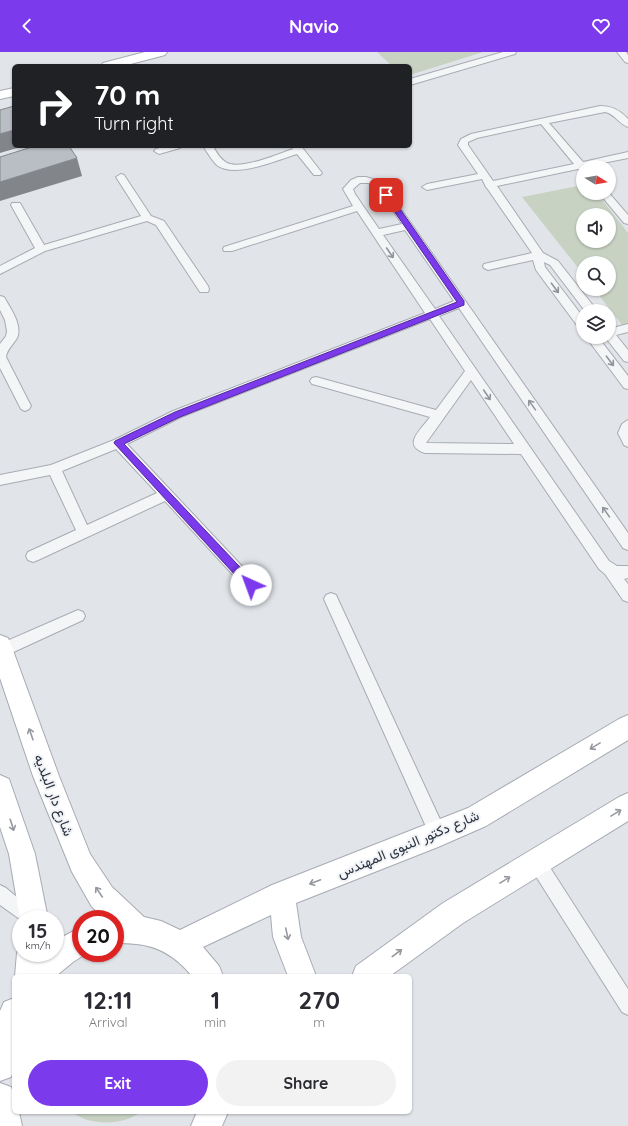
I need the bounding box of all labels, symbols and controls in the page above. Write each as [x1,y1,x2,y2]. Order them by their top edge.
icon: back [16,15,38,37]
text: Navio [289,15,339,38]
icon: heart [590,15,612,37]
text: 70 m [94,77,160,112]
icon: right [28,80,80,132]
text: Turn right [94,112,174,135]
north arrow [576,160,616,200]
map controls [576,160,616,344]
pin [369,178,403,212]
icon: arrive [375,184,397,206]
button: sound [576,208,616,248]
one-way arrow [386,247,394,258]
button: search [576,256,616,296]
one-way arrow [551,283,560,294]
button: layers [576,304,616,344]
one-way arrow [606,355,614,366]
one-way arrow [483,389,491,400]
one-way arrow [528,400,536,411]
one-way arrow [602,507,610,518]
position arrow [230,564,272,606]
one-way arrow [27,729,35,741]
one-way arrow [589,743,601,751]
street label: شارع دار البلديه [28,752,78,839]
street label: شارع دكتور النبوى المهندس [334,806,482,884]
one-way arrow [610,808,622,816]
one-way arrow [9,818,16,831]
one-way arrow [499,876,510,884]
one-way arrow [309,879,321,887]
one-way arrow [95,887,103,898]
speed limit sign: 20 [72,910,124,962]
text: 15 [28,918,48,943]
one-way arrow [283,927,291,940]
text: km/h [25,939,51,952]
one-way arrow [392,949,403,957]
text: 12:11 [84,985,132,1015]
text: 1 [211,985,220,1015]
text: 270 [298,985,340,1015]
text: Arrival [89,1014,128,1030]
text: min [204,1014,226,1030]
text: m [313,1014,325,1030]
button: Exit [28,1060,208,1106]
button: Share [216,1060,396,1106]

